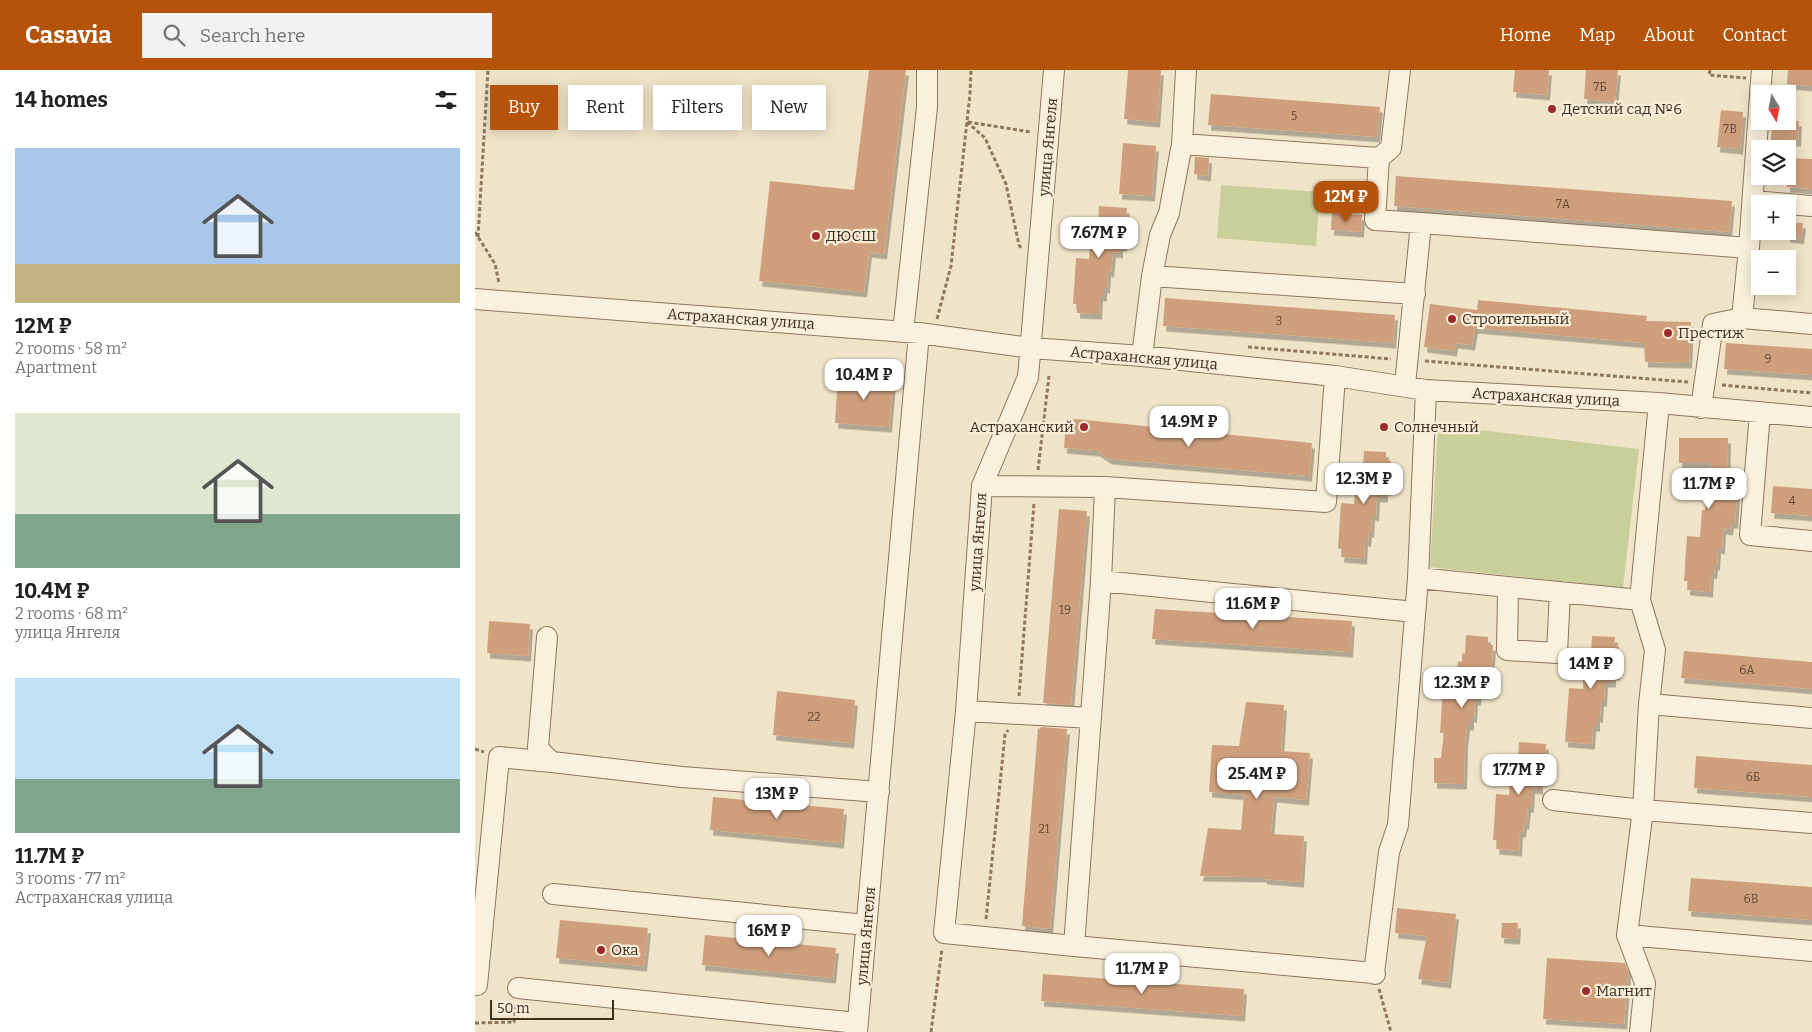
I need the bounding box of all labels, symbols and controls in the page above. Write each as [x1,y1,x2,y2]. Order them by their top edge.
search box [142,13,492,58]
text: Casavia [25,21,112,49]
icon: search [160,21,188,49]
text: Search here [200,24,305,47]
text: Home [1500,24,1551,46]
text: Map [1579,24,1615,46]
text: About [1643,24,1694,46]
text: Contact [1722,24,1787,46]
house number: 7Б [1593,80,1607,94]
chip: Buy [490,85,558,130]
chip: Rent [568,85,643,130]
chip: Filters [653,85,742,130]
chip: New [752,85,826,130]
north arrow [1751,85,1796,130]
map controls [1751,85,1796,295]
icon: filters [432,86,460,114]
text: 14 homes [15,87,108,113]
street label: улица Янгеля [1035,97,1061,198]
place label: Детский сад №6 [1562,100,1682,118]
marker: Детский сад №6 [1546,103,1558,115]
house number: 5 [1291,109,1297,123]
house number: 7В [1723,122,1737,136]
button: layers [1751,140,1796,185]
pin: 12M ₽ [1311,180,1381,223]
icon: home [193,181,283,271]
text: 12M ₽ [1324,187,1368,206]
button: + [1751,195,1796,240]
house number: 7А [1556,197,1571,211]
pin: 7.67M ₽ [1053,216,1145,259]
text: 7.67M ₽ [1071,223,1127,242]
place label: ДЮСШ [826,227,876,245]
marker: ДЮСШ [810,230,822,242]
button: − [1751,250,1796,295]
street label: Астраханская улица [666,305,816,333]
place label: Строительный [1462,310,1570,328]
text: 12M ₽ [15,313,72,339]
marker: Строительный [1446,313,1458,325]
house number: 3 [1276,314,1283,328]
place label: Престиж [1678,324,1745,342]
marker: Престиж [1662,327,1674,339]
text: 2 rooms · 58 m² [15,339,127,358]
street label: Астраханская улица [1069,343,1219,373]
house number: 9 [1764,352,1772,366]
text: Apartment [15,358,97,377]
pin: 10.4M ₽ [818,358,910,401]
text: 10.4M ₽ [836,365,892,384]
street label: Астраханская улица [1472,384,1620,410]
pin: 14.9M ₽ [1143,406,1235,448]
text: 14.9M ₽ [1161,412,1217,431]
place label: Астраханский [970,418,1074,436]
place label: Солнечный [1394,418,1479,436]
marker: Астраханский [1078,421,1090,433]
marker: Солнечный [1378,421,1390,433]
icon: home [193,446,283,536]
pin: 12.3M ₽ [1318,462,1410,505]
pin: 11.7M ₽ [1663,468,1755,510]
text: 12.3M ₽ [1336,469,1392,488]
text: 11.7M ₽ [1683,474,1735,493]
street label: улица Янгеля [966,492,990,593]
house number: 4 [1788,494,1796,508]
text: 10.4M ₽ [15,578,90,604]
pin: 11.6M ₽ [1207,588,1299,630]
text: 11.6M ₽ [1226,594,1280,613]
house number: 19 [1059,603,1071,617]
text: 2 rooms · 68 m² [15,604,128,623]
text: улица Янгеля [15,623,120,642]
pin: 14M ₽ [1556,648,1626,690]
text: 14M ₽ [1569,654,1613,673]
house number: 6А [1739,663,1755,677]
pin: 12.3M ₽ [1416,666,1508,709]
text: 12.3M ₽ [1434,673,1490,692]
house number: 22 [807,710,821,724]
icon: home [193,711,283,801]
pin: 17.7M ₽ [1473,754,1565,796]
pin: 25.4M ₽ [1211,758,1303,800]
text: 17.7M ₽ [1493,760,1545,779]
text: 25.4M ₽ [1228,764,1286,783]
house number: 6Б [1746,770,1760,784]
pin: 13M ₽ [742,778,812,820]
text: 13M ₽ [755,784,799,803]
house number: 21 [1038,822,1050,836]
text: 11.7M ₽ [15,843,84,869]
text: 3 rooms · 77 m² [15,869,125,888]
street label: улица Янгеля [853,886,879,987]
text: Астраханская улица [15,888,173,907]
house number: 6В [1744,892,1758,906]
pin: 16M ₽ [734,914,804,957]
text: 16M ₽ [747,921,791,940]
place label: Ока [611,941,639,959]
marker: Ока [595,944,607,956]
pin: 11.7M ₽ [1096,952,1188,995]
text: 11.7M ₽ [1116,959,1168,978]
place label: Магнит [1596,982,1652,1000]
marker: Магнит [1580,985,1592,997]
scale bar [490,997,614,1020]
text: 50 m [497,1000,530,1017]

